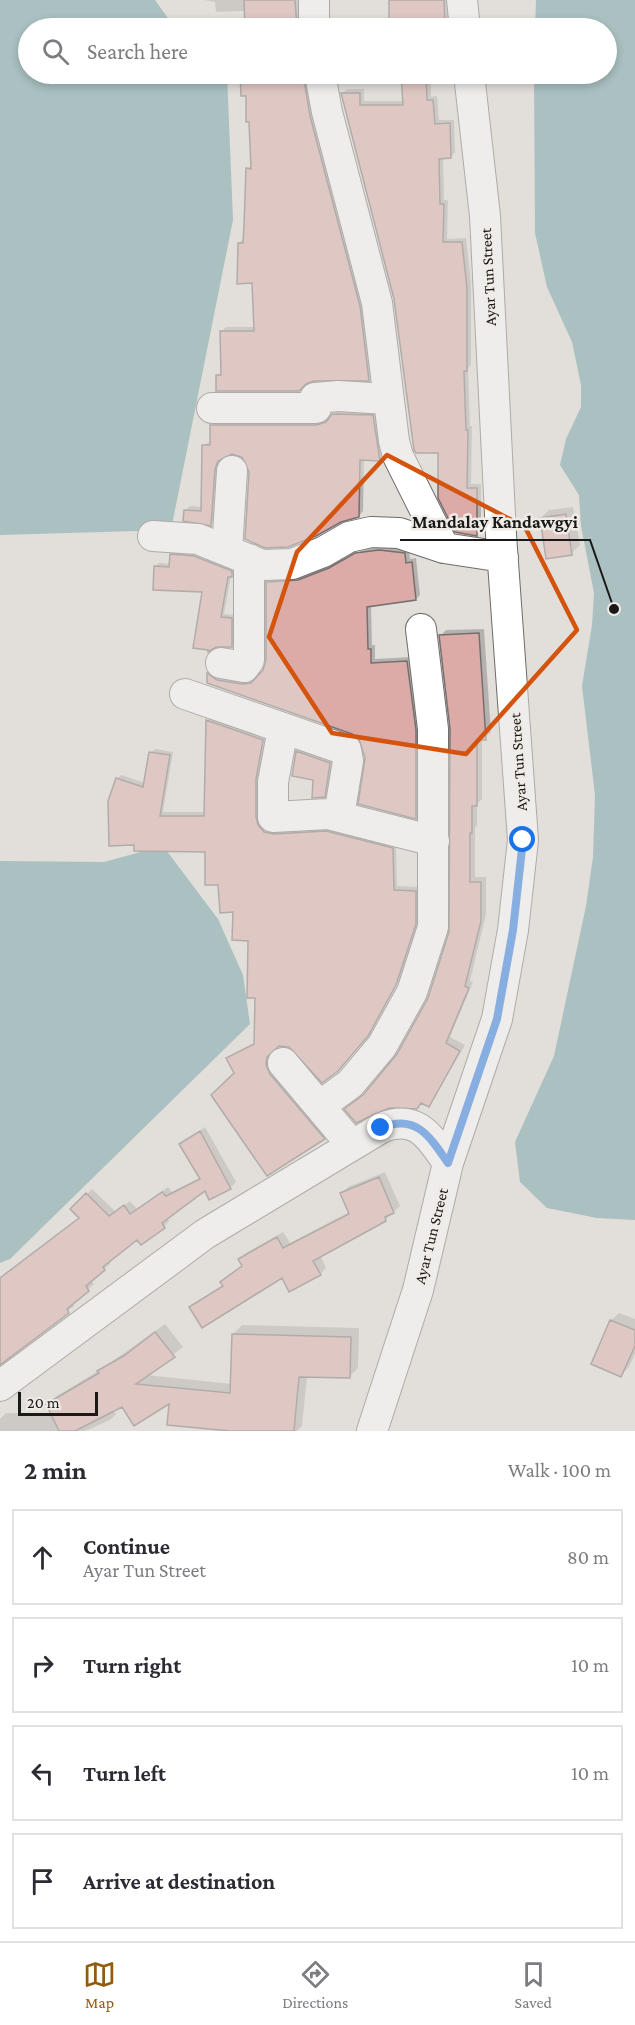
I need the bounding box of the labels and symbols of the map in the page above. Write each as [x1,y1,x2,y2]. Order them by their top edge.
street label: Ayar Tun Street [477,227,500,327]
callout: Mandalay Kandawgyi [400,504,590,540]
text: Mandalay Kandawgyi [412,512,579,532]
street label: Ayar Tun Street [506,712,531,812]
route start [509,826,535,852]
route end [367,1114,393,1140]
street label: Ayar Tun Street [411,1186,452,1286]
scale bar [18,1389,98,1416]

